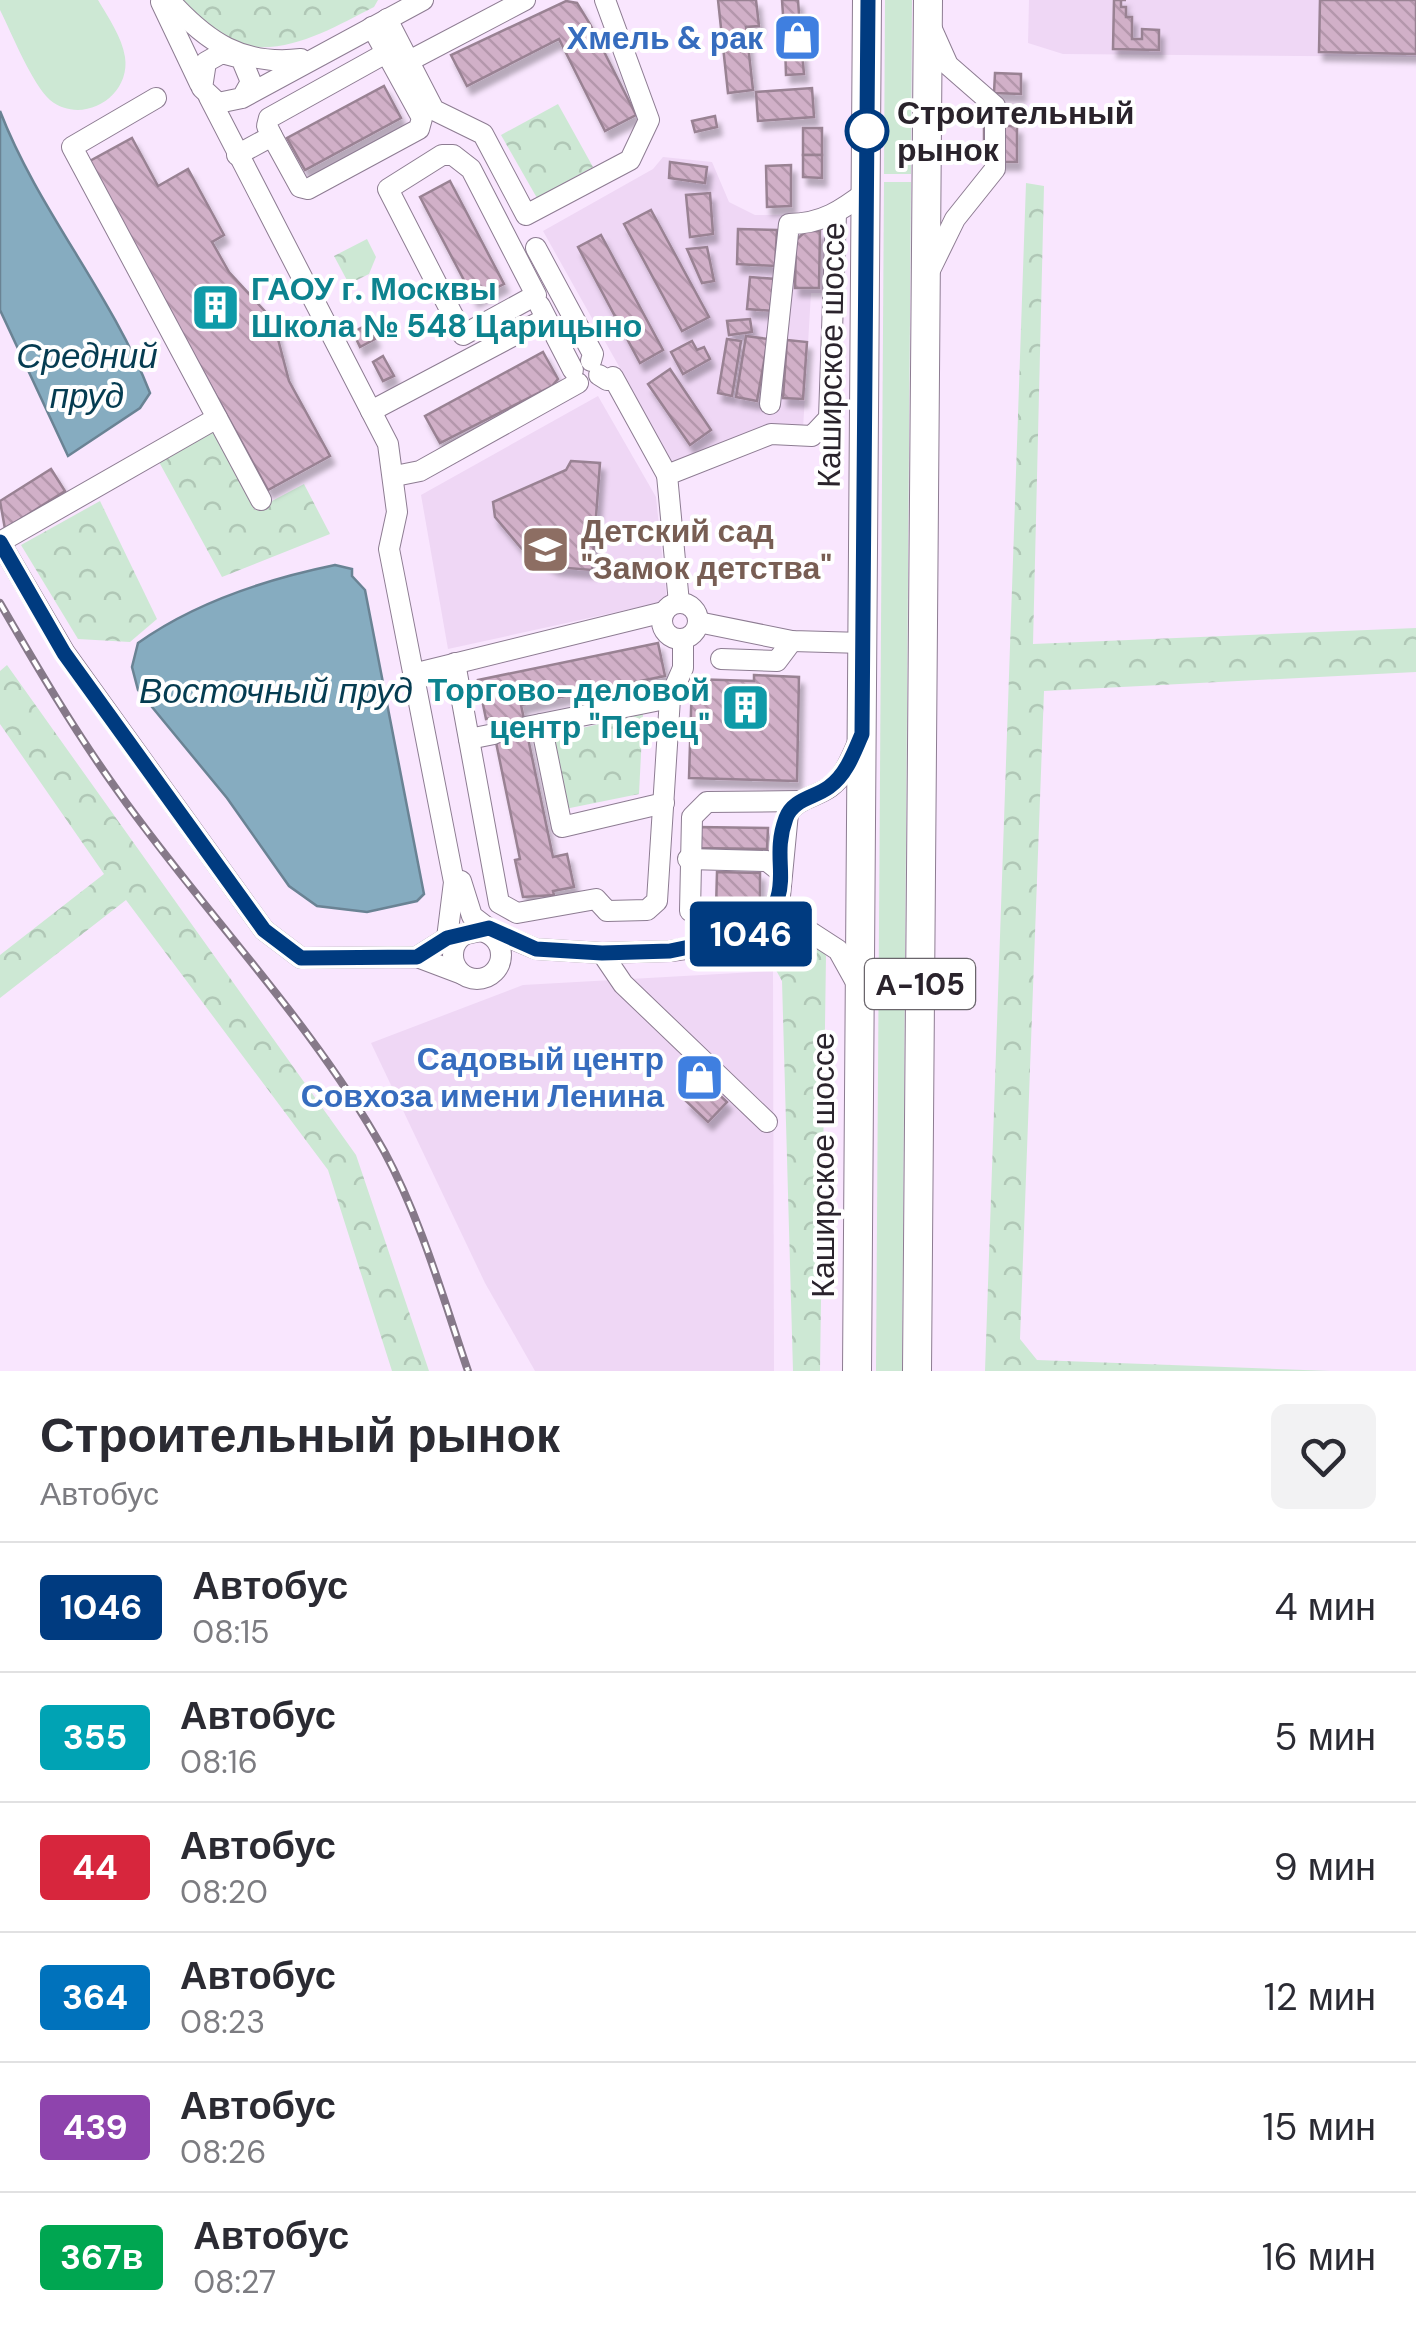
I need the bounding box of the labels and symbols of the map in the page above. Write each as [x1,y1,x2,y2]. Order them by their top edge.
shop icon: Хмель & рак [772,12,824,64]
place label: Хмель & рак [567,17,764,59]
place label: Строительный рынок [897,92,1134,171]
marker: Строительный рынок [846,110,888,152]
street label: Каширское шоссе [808,222,854,488]
place label: ГАОУ г. Москвы Школа № 548 Царицыно [251,268,642,347]
building icon: ГАОУ г. Москвы Школа № 548 Царицыно [190,281,242,333]
water label: Средний пруд [16,333,158,419]
place label: Детский сад "Замок детства" [581,510,832,589]
school or university icon: Детский сад "Замок детства" [520,523,572,575]
water label: Восточный пруд [139,668,413,714]
place label: Торгово-деловой центр "Перец" [428,669,710,748]
building icon: Торгово-деловой центр "Перец" [719,682,771,734]
line badge: 1046 [681,902,821,966]
road number: А-105 [865,959,975,1009]
street label: Каширское шоссе [802,1032,844,1298]
place label: Садовый центр Совхоза имени Ленина [301,1038,664,1117]
shop icon: Садовый центр Совхоза имени Ленина [673,1051,725,1103]

